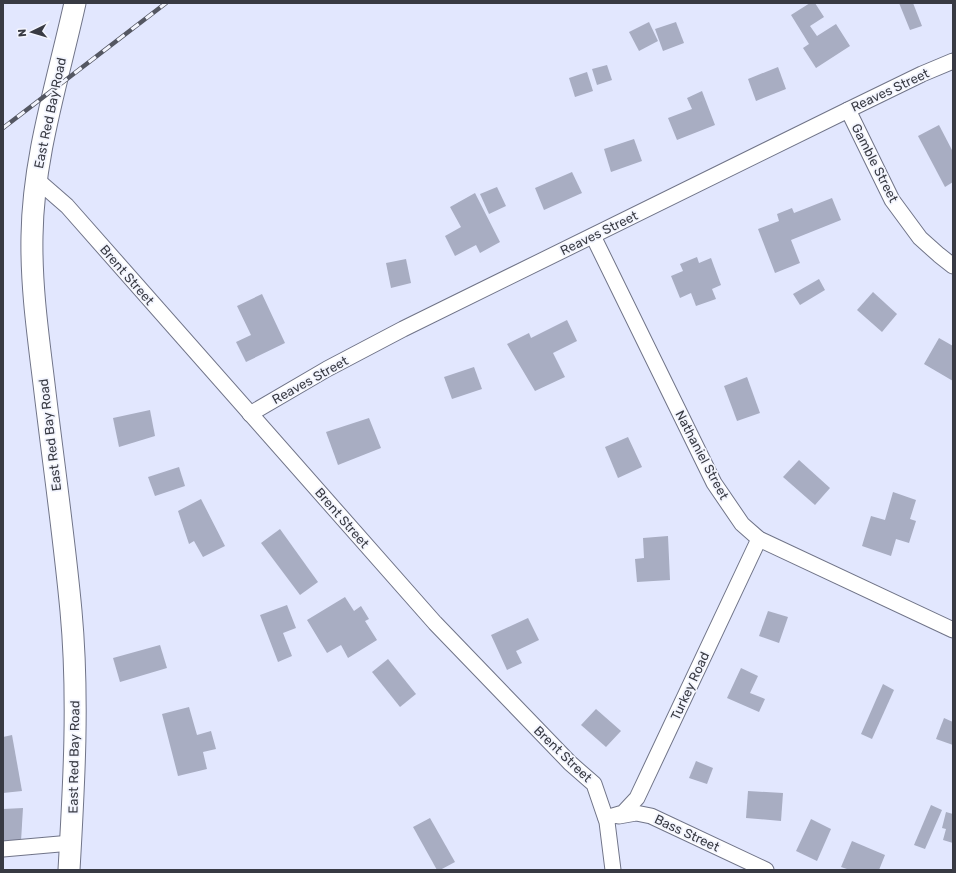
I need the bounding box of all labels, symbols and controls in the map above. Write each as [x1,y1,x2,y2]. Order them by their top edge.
north arrow [12,12,52,52]
text: N [16,28,29,37]
street label: East Red Bay Road [31,56,69,170]
street label: Reaves Street [849,65,931,115]
street label: Gamble Street [849,121,901,205]
street label: Reaves Street [558,208,640,258]
street label: Brent Street [97,242,157,308]
street label: Reaves Street [269,353,351,407]
street label: East Red Bay Road [36,378,64,492]
street label: Nathaniel Street [672,408,732,502]
street label: Brent Street [312,485,372,551]
street label: Turkey Road [668,650,712,722]
street label: East Red Bay Road [66,700,82,814]
street label: Brent Street [531,723,595,785]
street label: Bass Street [652,811,722,855]

